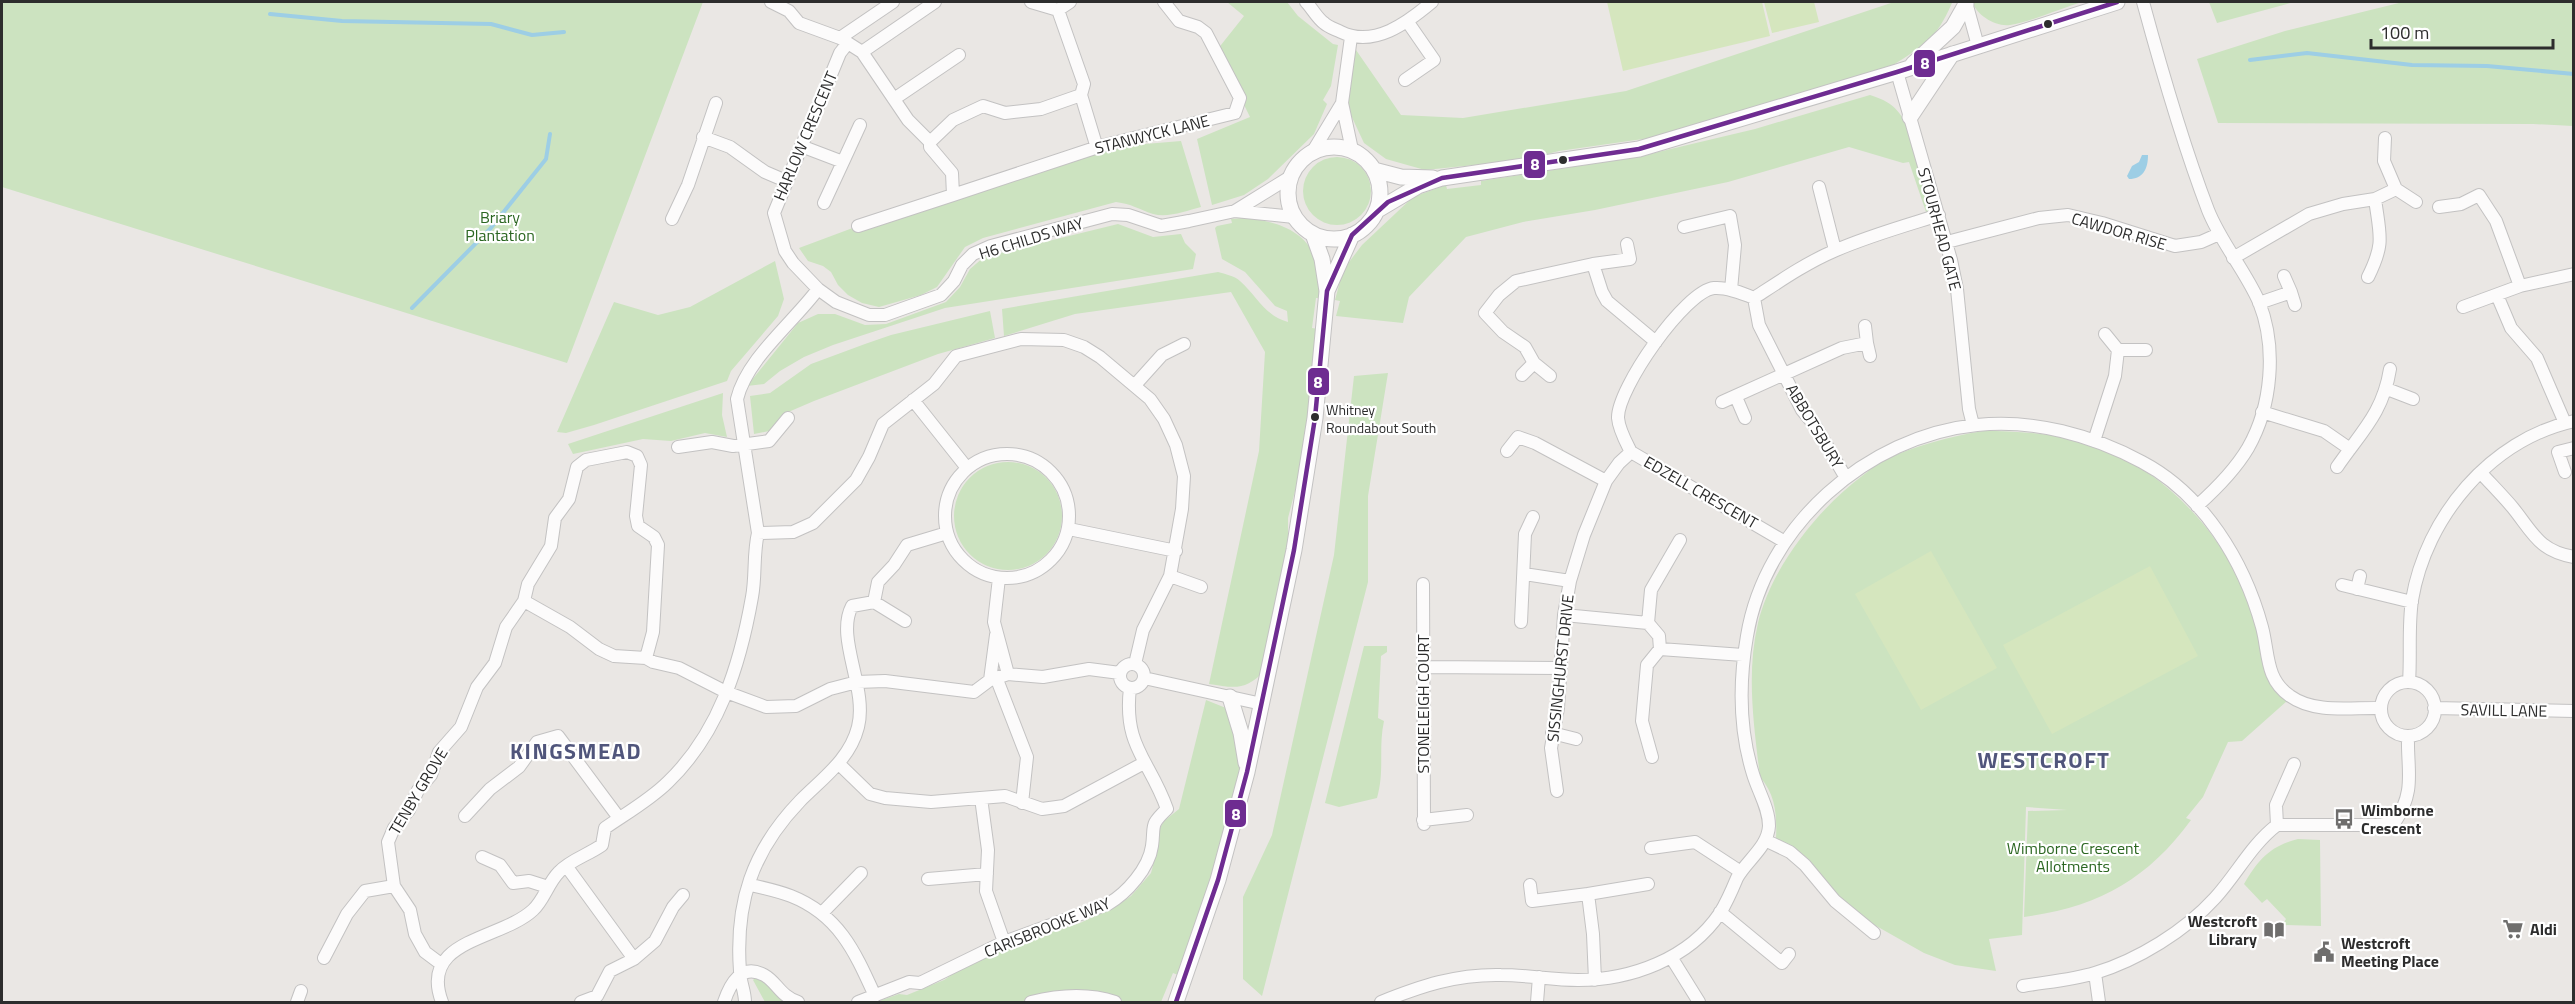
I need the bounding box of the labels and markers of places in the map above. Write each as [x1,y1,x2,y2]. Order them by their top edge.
unlabelled marker [2042,18,2054,30]
unlabelled marker [1557,154,1569,166]
place label: Whitney Roundabout South [1326,399,1436,438]
marker: Whitney Roundabout South [1309,411,1321,423]
place label: Wimborne Crescent [2361,798,2434,840]
bus stop icon: Wimborne Crescent [2332,807,2356,831]
place label: Westcroft Library [2188,909,2257,951]
supermarket icon: Aldi [2501,917,2525,941]
place label: Aldi [2530,917,2557,941]
library icon: Westcroft Library [2262,918,2286,942]
place label: Westcroft Meeting Place [2341,931,2439,973]
public building icon: Westcroft Meeting Place [2312,940,2336,964]

